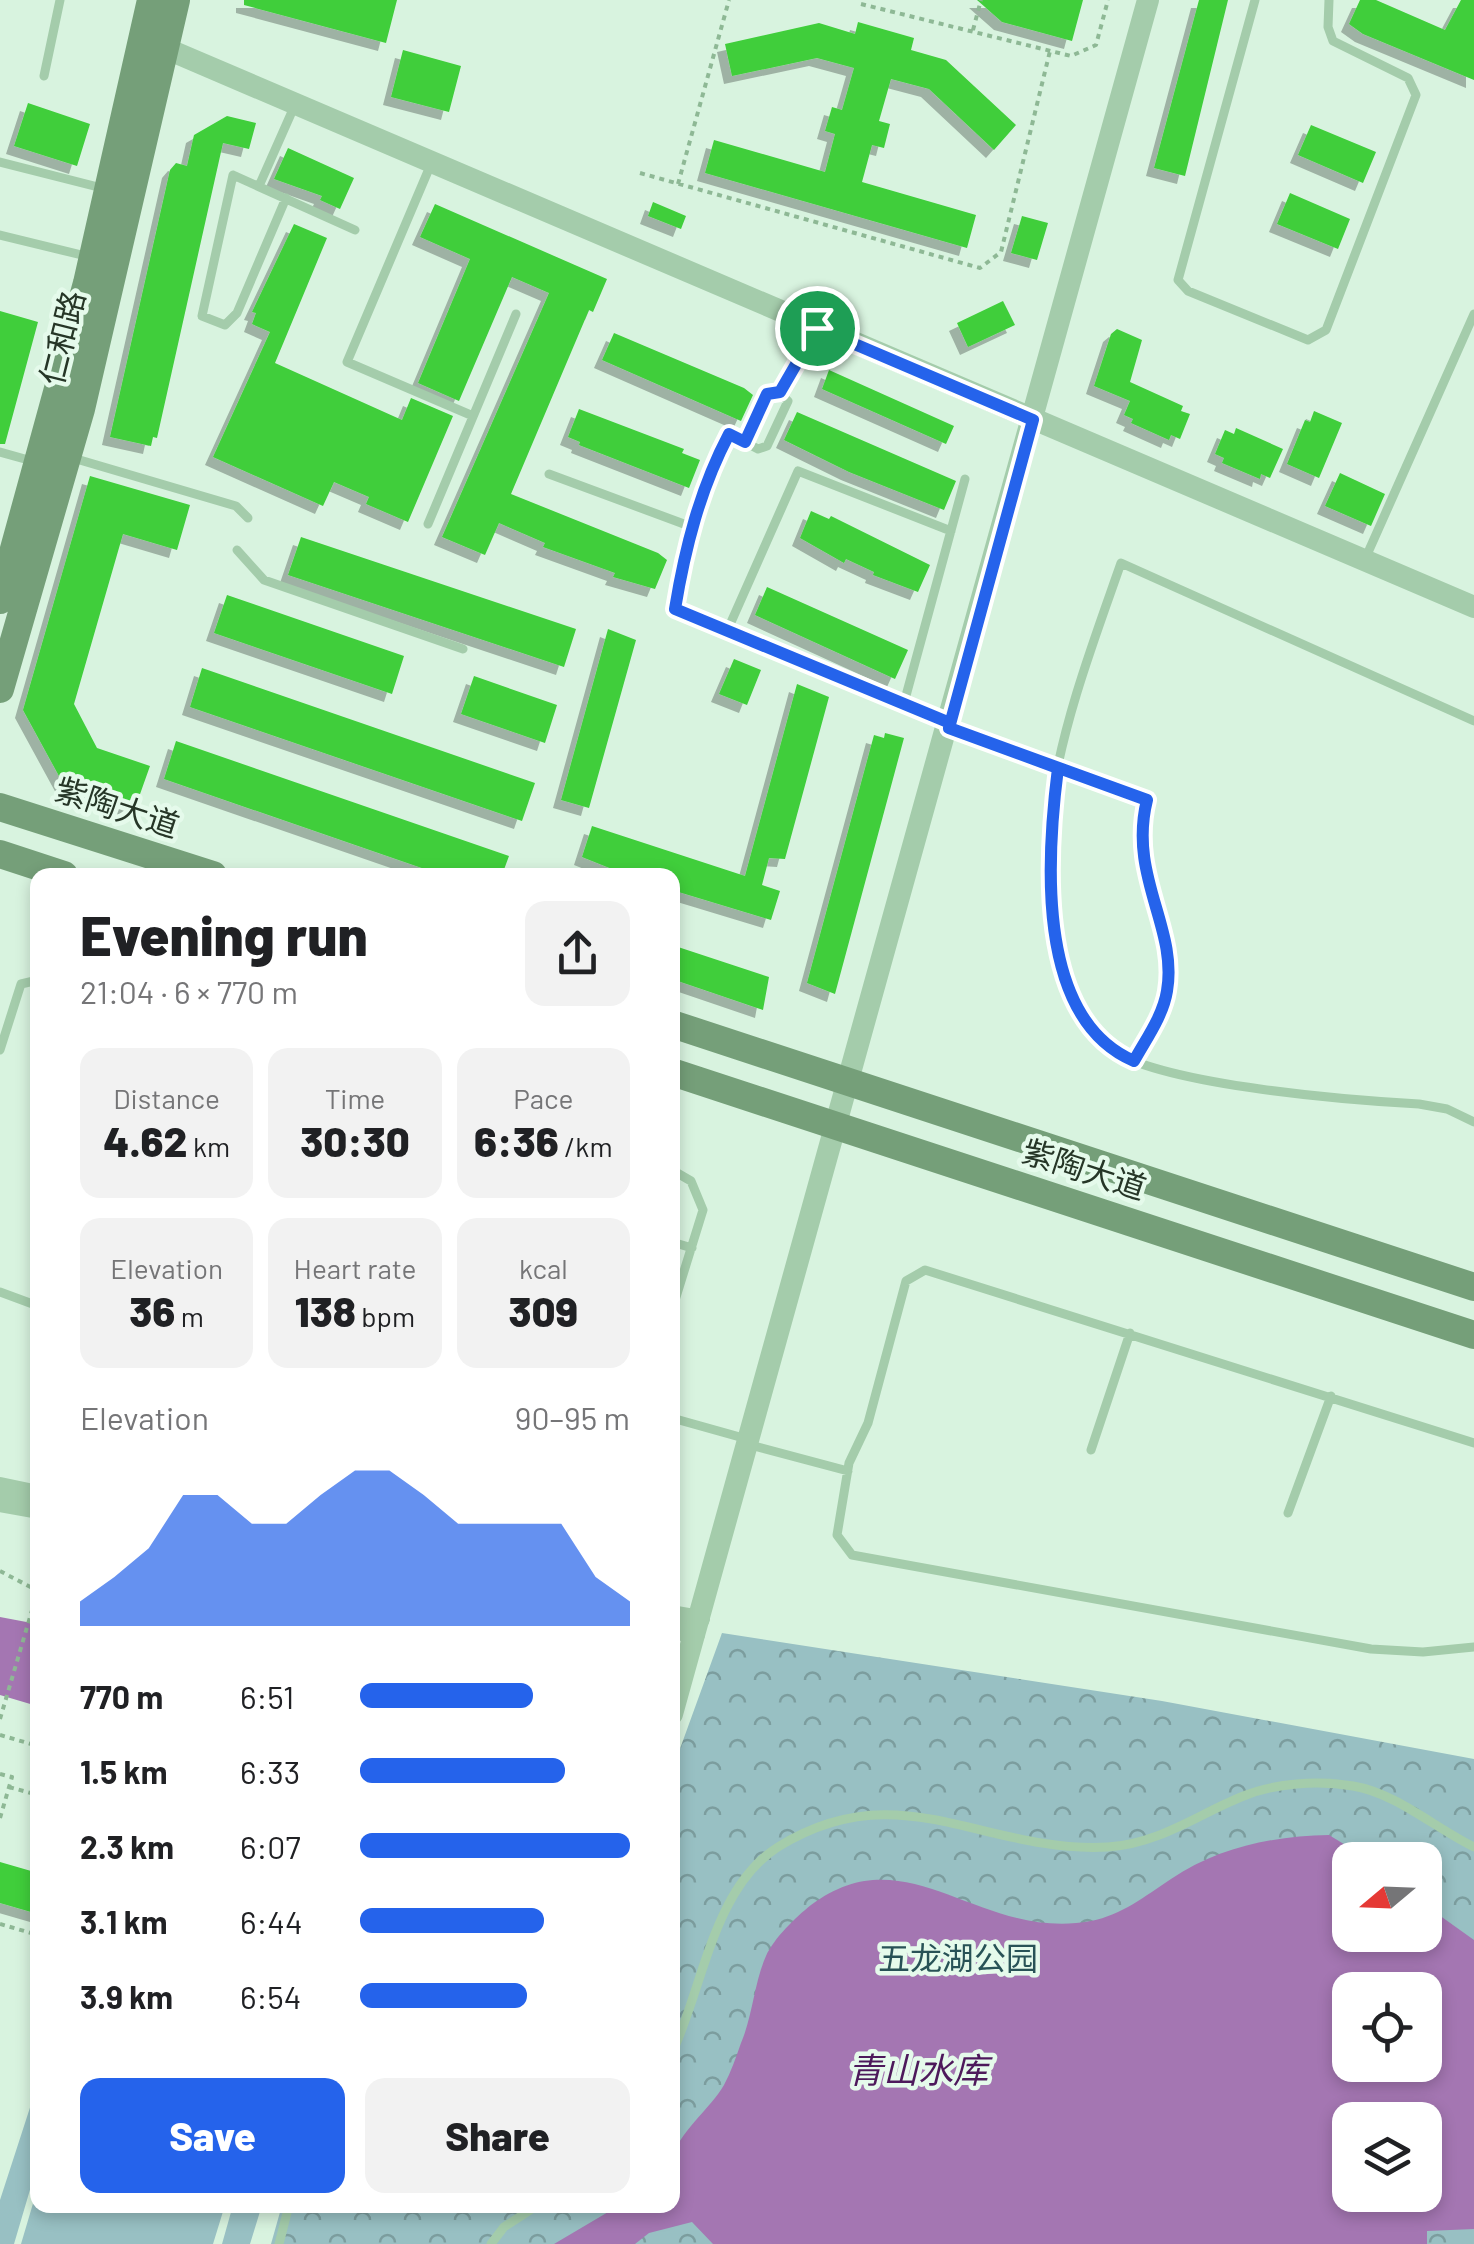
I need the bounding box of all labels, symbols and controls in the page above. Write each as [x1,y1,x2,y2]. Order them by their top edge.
street label: 仁和路 [31,286,91,389]
pin [775,286,860,371]
icon: arrive [790,301,845,356]
street label: 紫陶大道 [51,768,184,844]
text: Evening run [80,901,368,967]
button: share [525,901,630,1006]
text: 21:04 · 6 × 770 m [80,972,298,1010]
text: Distance [113,1081,220,1115]
text: Time [325,1081,385,1115]
text: Pace [513,1081,573,1115]
text: 4.62 [103,1115,187,1165]
text: 30:30 [300,1115,410,1165]
text: 6:36 [474,1115,559,1165]
text: km [187,1129,230,1163]
text: /km [559,1129,613,1163]
street label: 紫陶大道 [1018,1130,1151,1206]
text: Elevation [110,1251,223,1285]
text: Heart rate [294,1251,416,1285]
text: kcal [519,1251,568,1285]
text: 36 [129,1285,175,1335]
text: 138 [295,1285,356,1335]
text: 309 [509,1285,578,1335]
text: m [175,1299,204,1333]
text: bpm [356,1299,415,1333]
text: Elevation [80,1398,209,1436]
text: 90–95 m [515,1398,630,1436]
text: 770 m [80,1677,163,1715]
text: 6:51 [240,1677,294,1715]
text: 1.5 km [80,1752,167,1790]
text: 6:33 [240,1752,300,1790]
text: 2.3 km [80,1827,174,1865]
text: 6:07 [240,1827,301,1865]
north arrow [1332,1842,1442,1952]
map controls [1332,1842,1442,2212]
text: 3.1 km [80,1902,167,1940]
text: 6:44 [240,1902,303,1940]
park label: 五龙湖公园 [878,1938,1038,1976]
button: locate [1332,1972,1442,2082]
text: 3.9 km [80,1977,173,2015]
text: 6:54 [240,1977,301,2015]
water label: 青山水库 [848,2048,993,2090]
button: Save [80,2078,345,2193]
button: Share [365,2078,630,2193]
button: layers [1332,2102,1442,2212]

